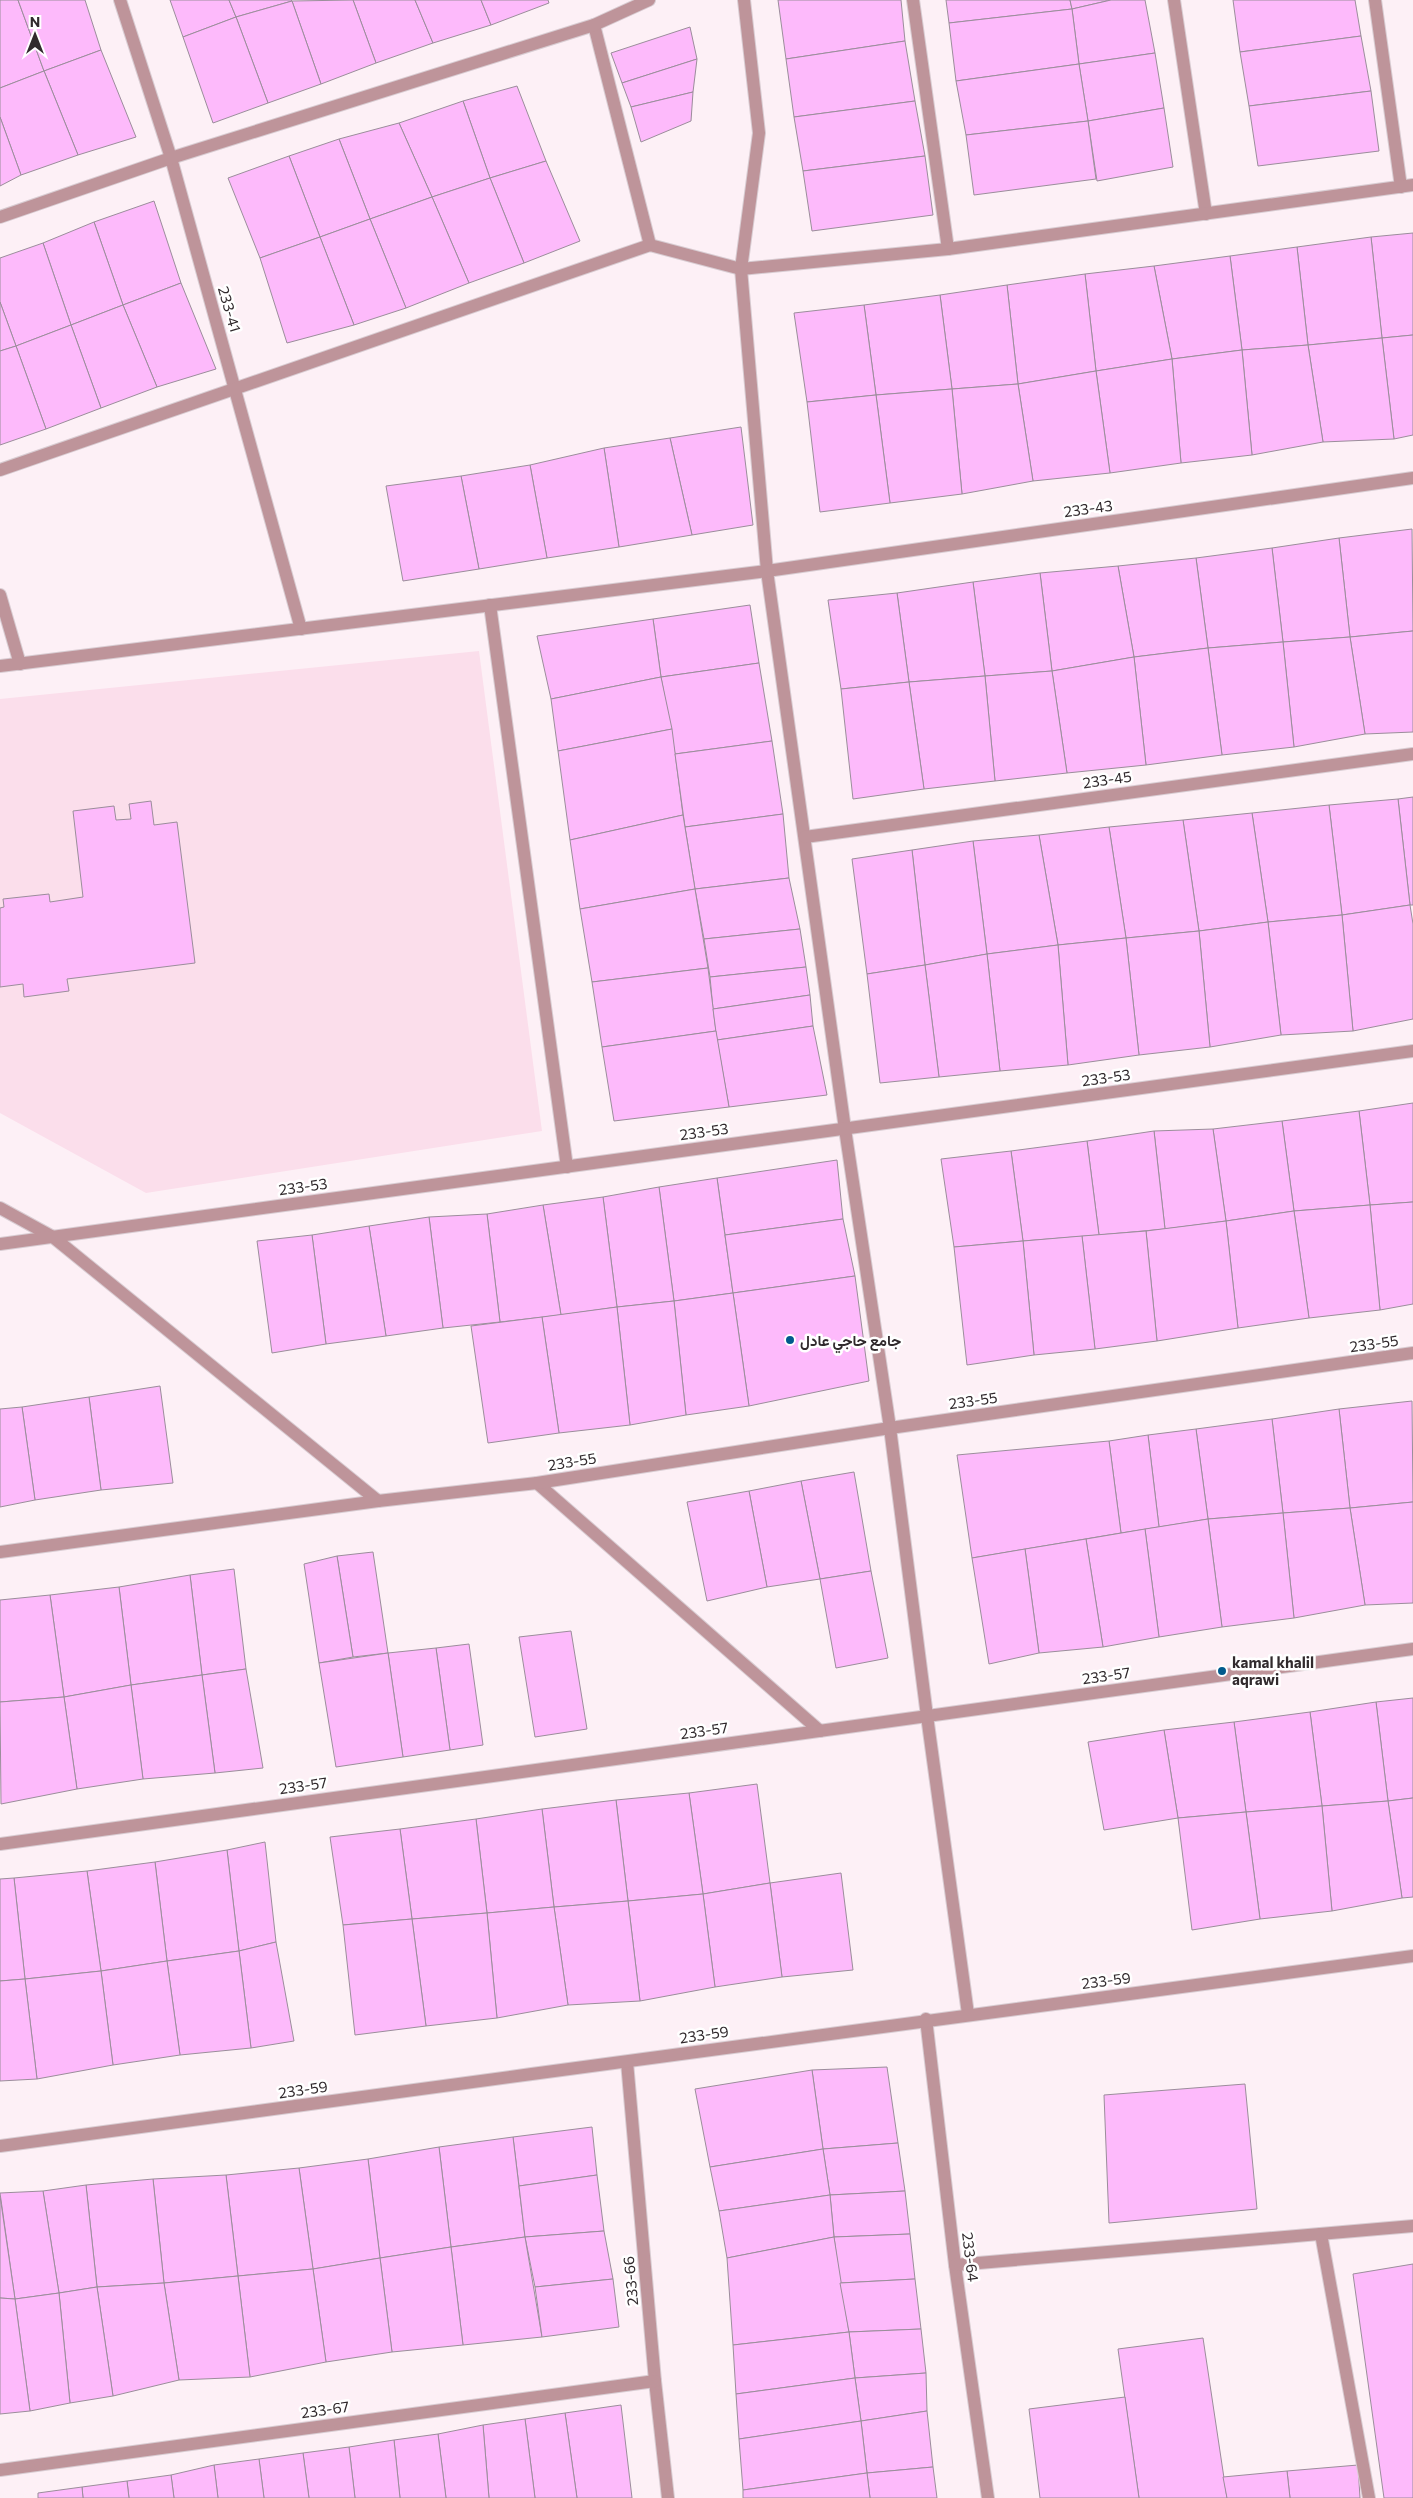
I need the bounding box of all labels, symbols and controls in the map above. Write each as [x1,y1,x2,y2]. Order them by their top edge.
north arrow [10,10,60,60]
text: N [30,13,40,30]
street label: 233-41 [215,284,245,334]
street label: 233-43 [1062,496,1114,520]
street label: 233-45 [1081,767,1133,791]
street label: 233-53 [1081,1065,1131,1089]
street label: 233-53 [679,1119,729,1143]
street label: 233-53 [278,1174,328,1198]
place label: جامع حاجي عادل [800,1331,901,1354]
street label: 233-55 [1349,1331,1399,1355]
marker: جامع حاجي عادل [784,1334,796,1346]
street label: 233-55 [948,1388,998,1412]
street label: 233-55 [546,1448,598,1474]
place label: kamal khalil aqrawi [1232,1653,1314,1688]
street label: 233-57 [1081,1663,1131,1687]
marker: kamal khalil aqrawi [1216,1665,1228,1677]
street label: 233-57 [679,1718,729,1742]
street label: 233-57 [278,1773,328,1797]
street label: 233-59 [1080,1968,1132,1992]
street label: 233-59 [678,2022,730,2046]
street label: 233-59 [277,2077,329,2101]
street label: 233-64 [959,2231,983,2283]
street label: 233-66 [619,2255,641,2307]
street label: 233-67 [300,2397,350,2421]

